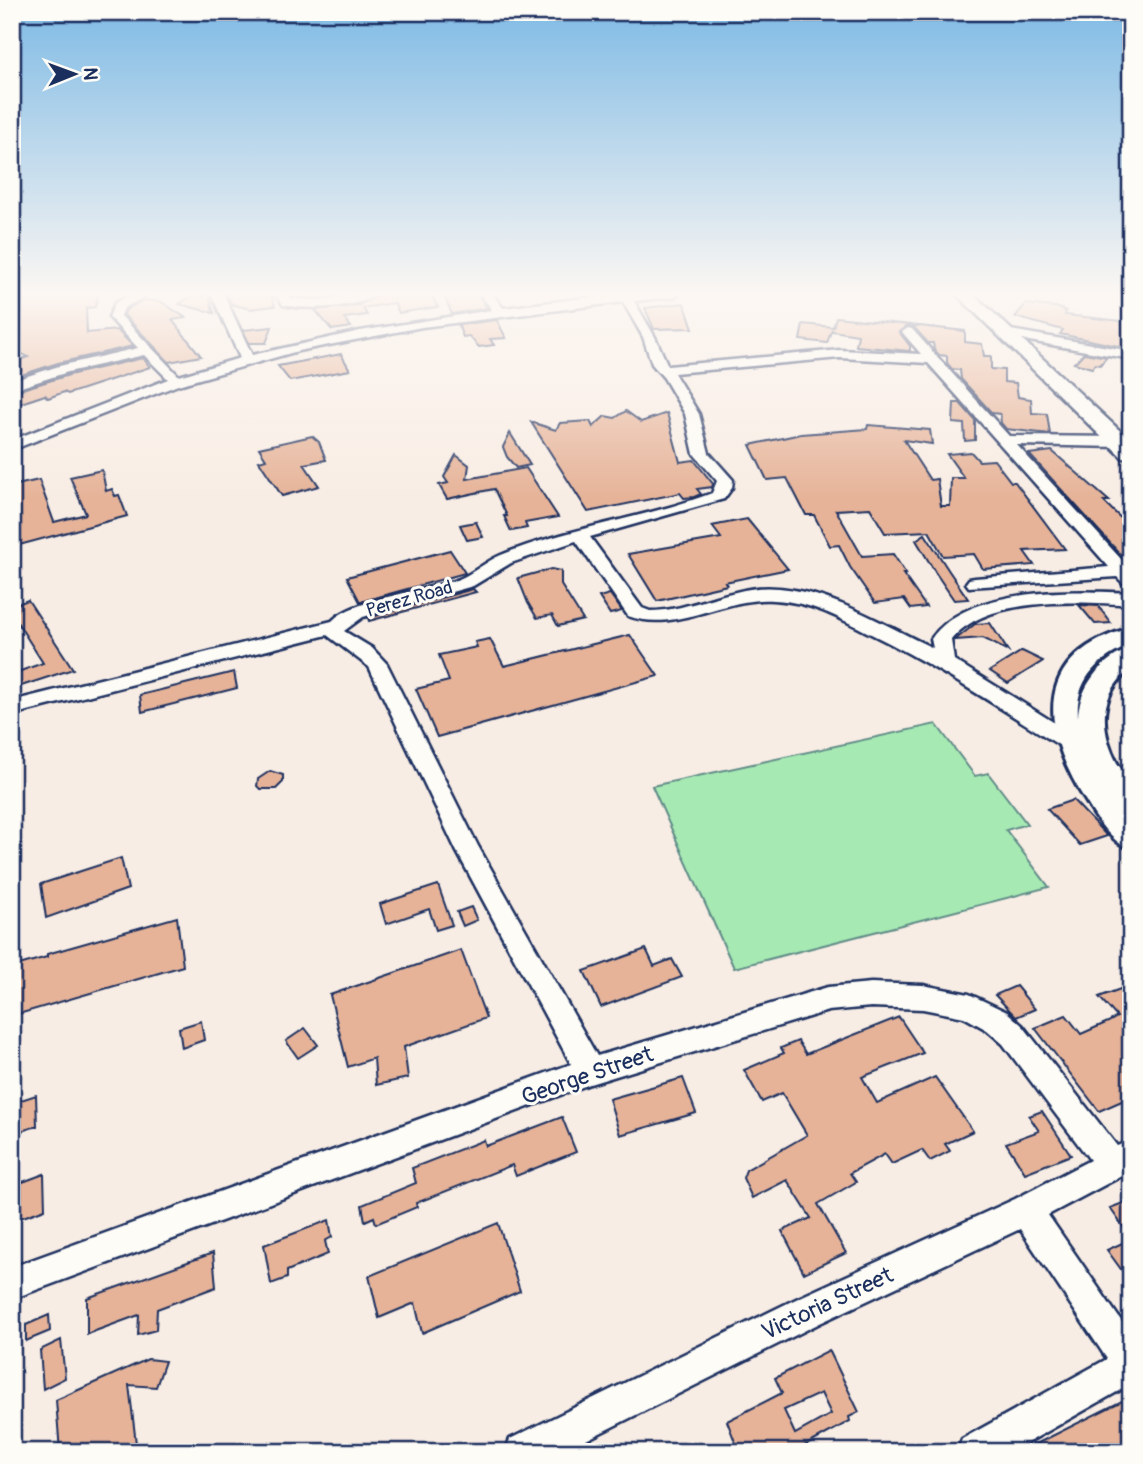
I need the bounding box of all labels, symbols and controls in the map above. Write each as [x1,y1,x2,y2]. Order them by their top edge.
north arrow [38,38,108,108]
text: N [78,67,102,80]
street label: Perez Road [363,575,455,623]
street label: George Street [517,1039,658,1112]
street label: Victoria Street [757,1260,898,1347]

